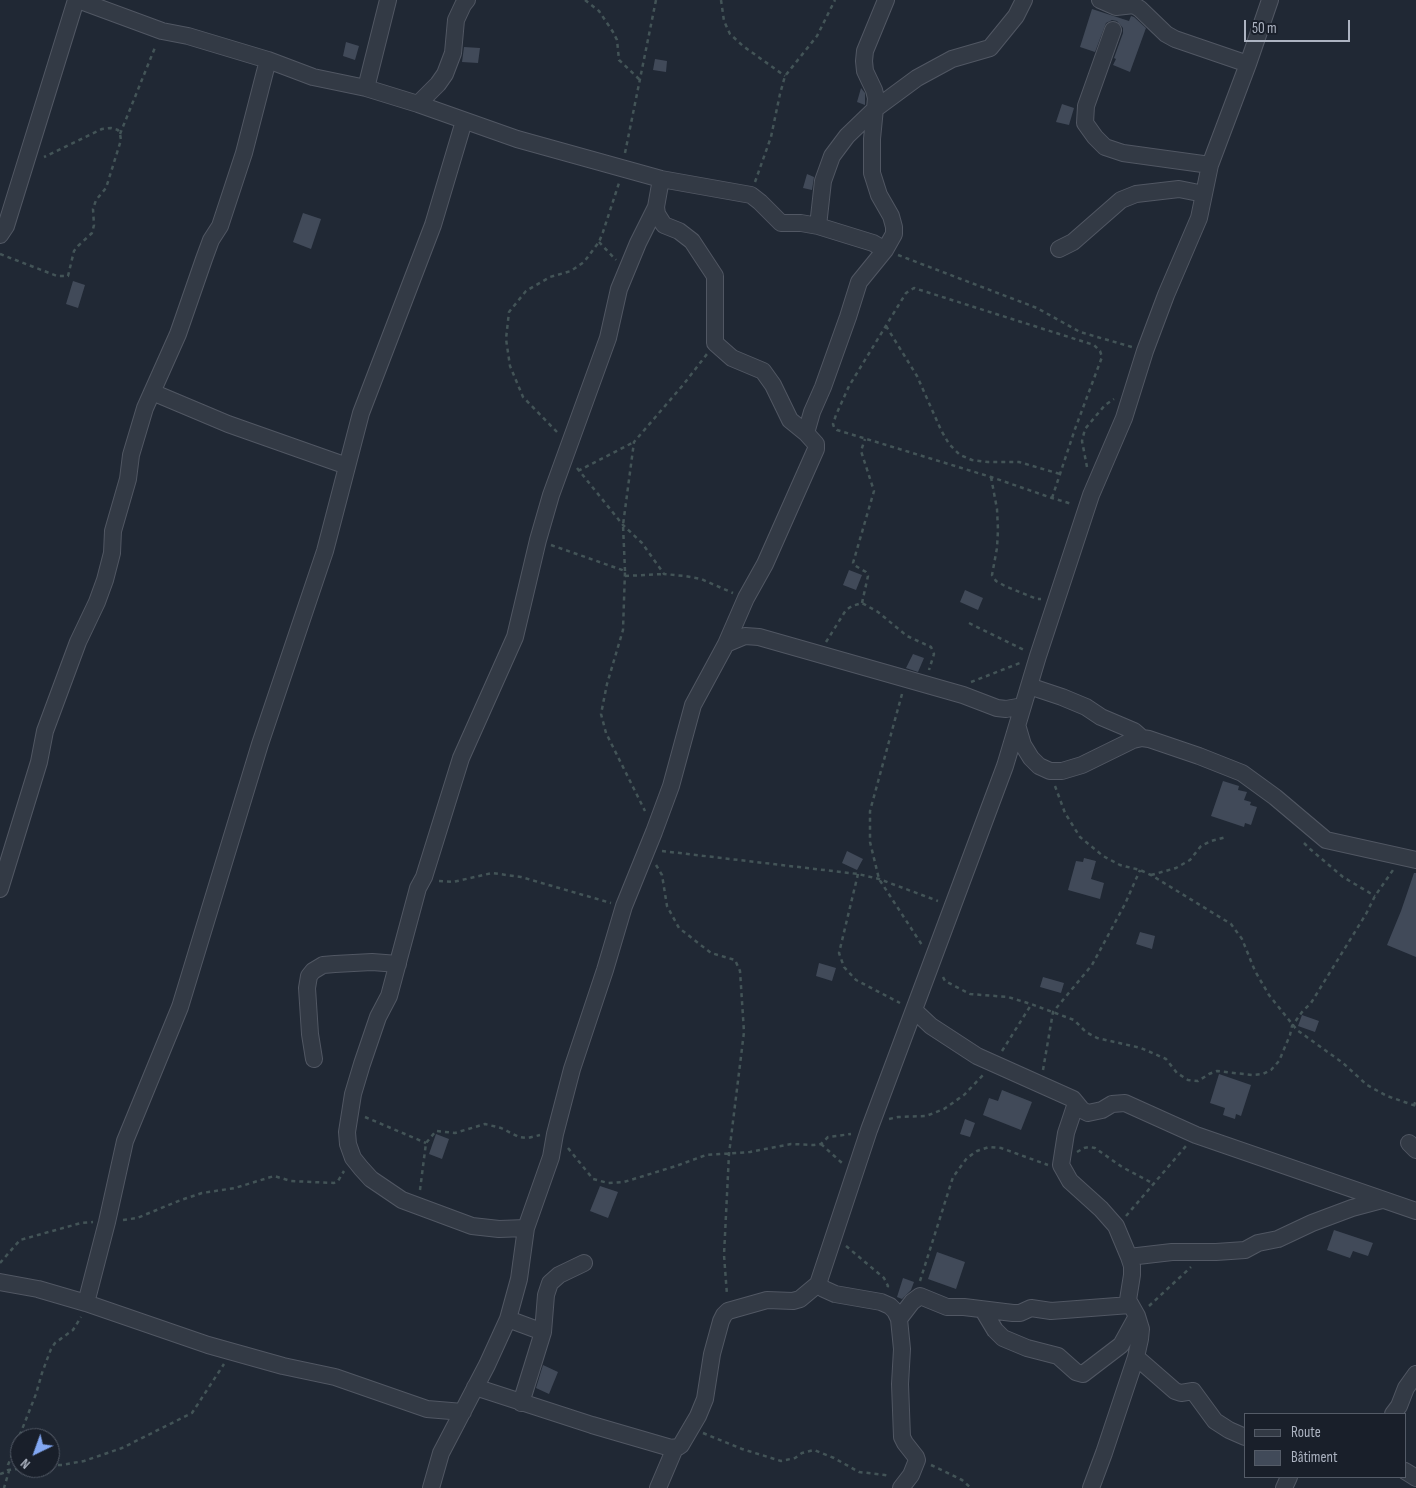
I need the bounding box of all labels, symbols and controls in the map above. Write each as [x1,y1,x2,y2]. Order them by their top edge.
scale bar [1246,10,1352,42]
text: 50 m [1252,19,1277,38]
legend [1244,1413,1406,1478]
text: Route [1291,1423,1321,1442]
north arrow [10,1428,60,1478]
text: Bâtiment [1291,1448,1338,1467]
text: N [17,1455,34,1473]

